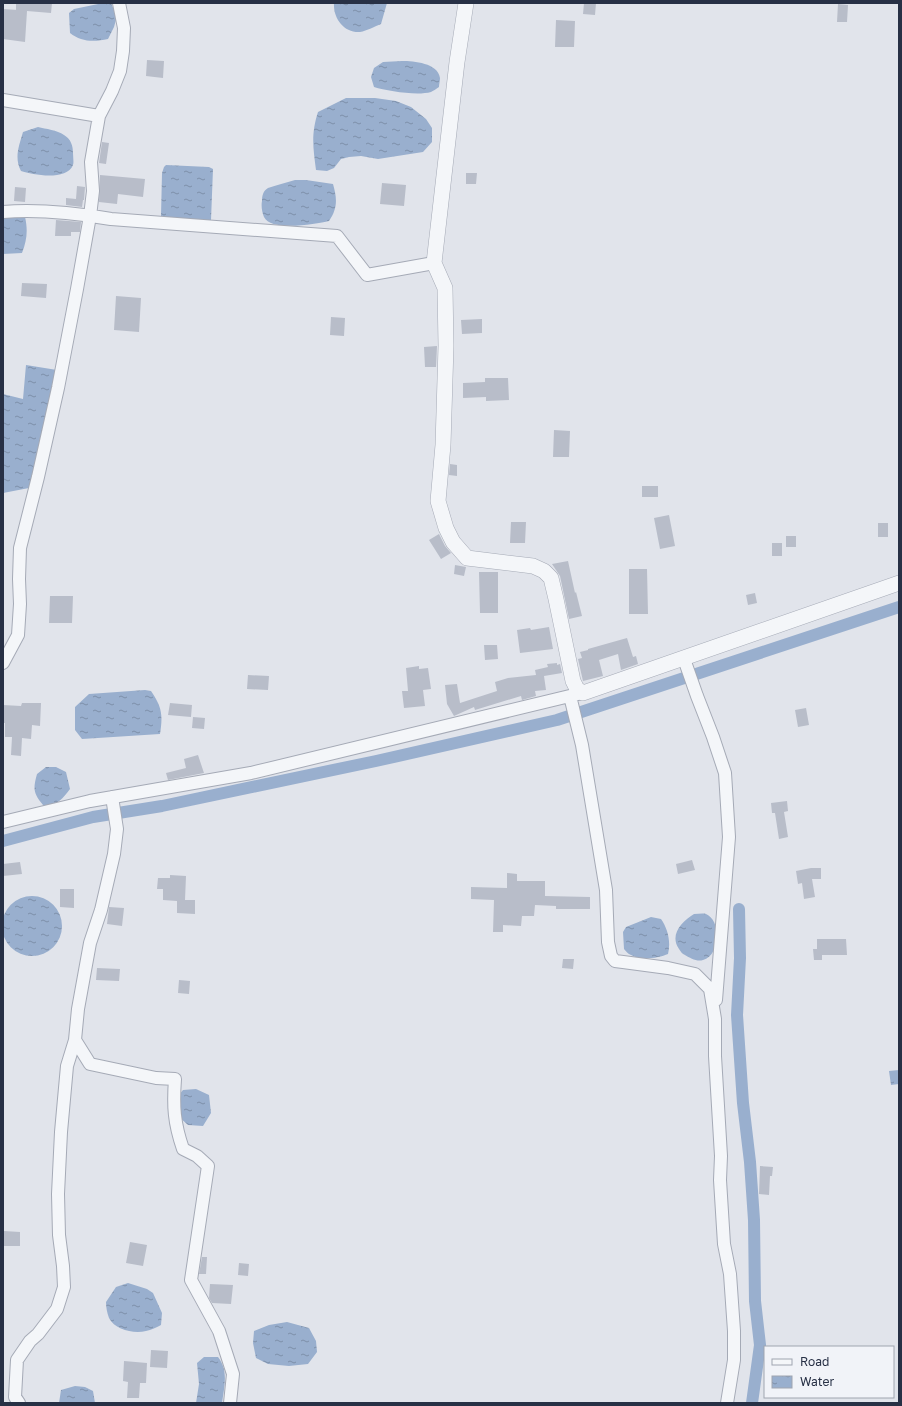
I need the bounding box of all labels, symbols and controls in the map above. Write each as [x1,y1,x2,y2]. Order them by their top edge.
legend [764,1346,894,1398]
text: Road [800,1354,829,1369]
text: Water [800,1374,834,1389]

